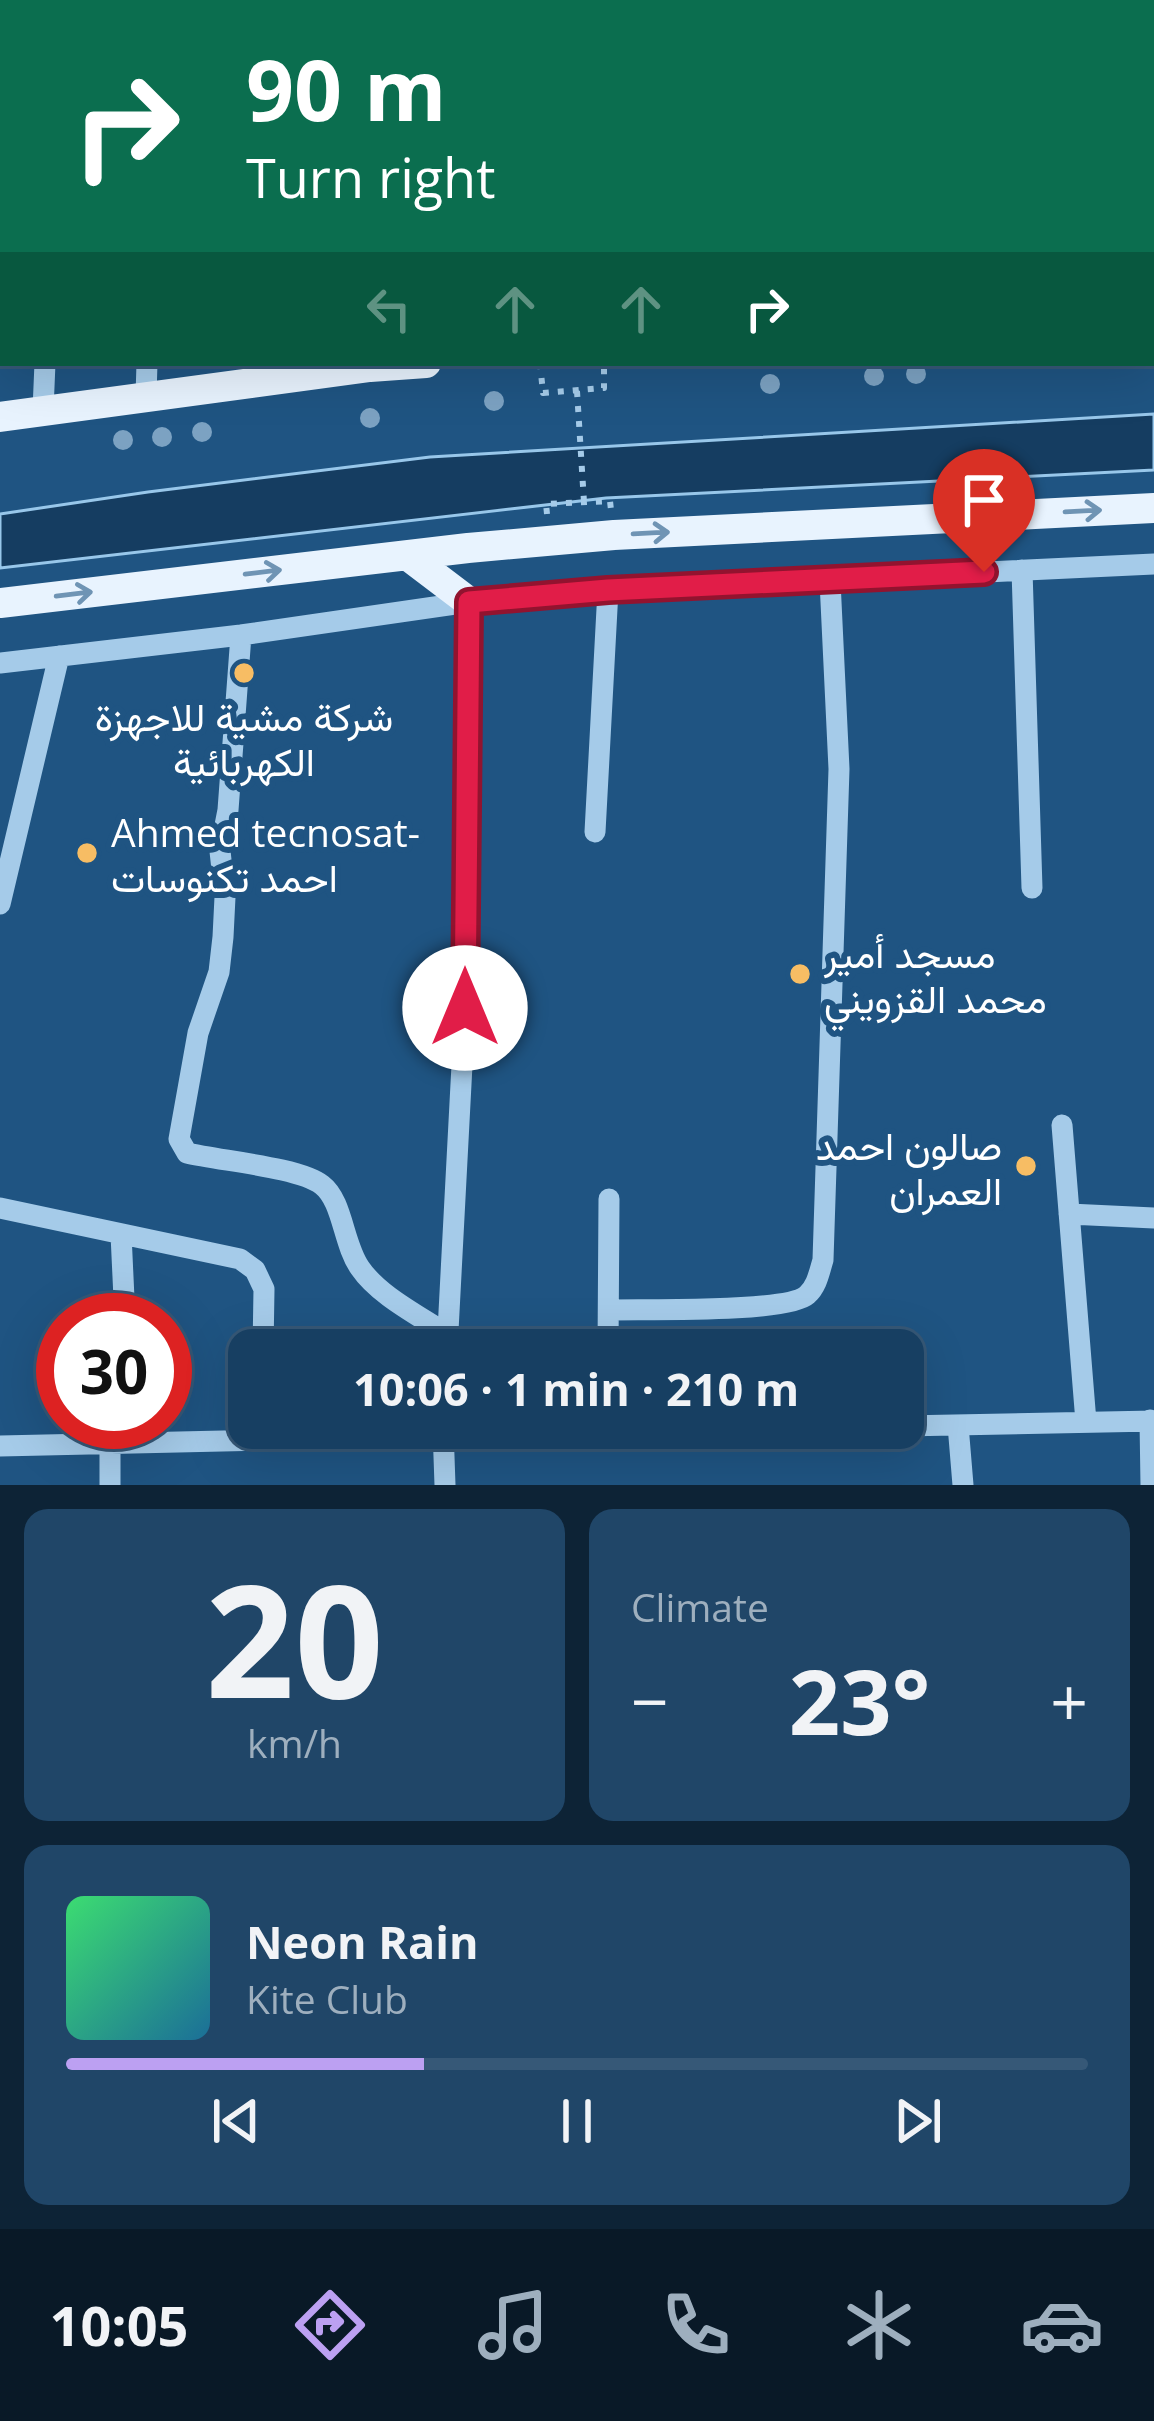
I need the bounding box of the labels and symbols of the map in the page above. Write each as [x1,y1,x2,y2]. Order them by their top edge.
pin [933,449,1035,572]
one-way arrow [1063,499,1102,522]
one-way arrow [631,521,670,544]
one-way arrow [243,560,282,582]
one-way arrow [53,583,92,605]
marker: شركة مشية للاجهزة الكهربائية [231,660,257,686]
place label: شركة مشية للاجهزة الكهربائية [95,689,393,787]
place label: Ahmed tecnosat- احمد تكنوسات [111,805,420,903]
marker: Ahmed tecnosat- احمد تكنوسات [74,840,100,866]
place label: مسجد أمير محمد القزويني [823,926,1047,1031]
position arrow [402,945,528,1071]
marker: مسجد أمير محمد القزويني [787,961,813,987]
place label: صالون احمد العمران [816,1118,1002,1216]
marker: صالون احمد العمران [1013,1153,1039,1179]
speed limit sign: 30 [36,1293,192,1449]

